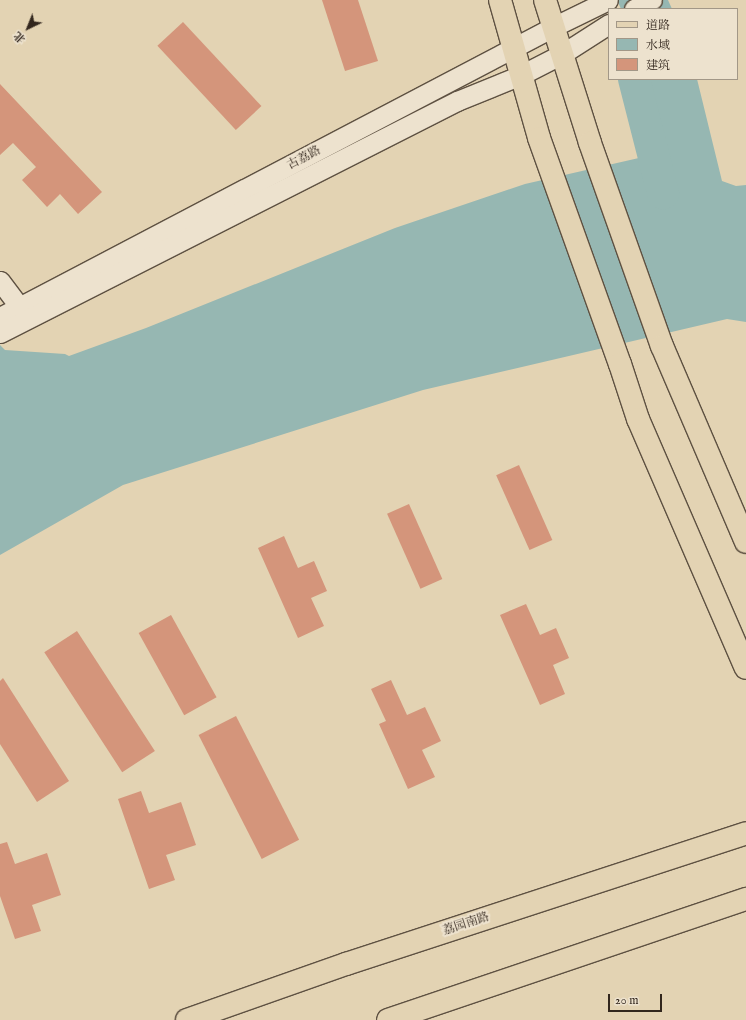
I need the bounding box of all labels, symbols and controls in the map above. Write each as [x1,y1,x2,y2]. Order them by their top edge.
north arrow [8,8,48,48]
legend [608,8,738,80]
text: 道路 [646,18,670,33]
text: 北 [11,28,29,46]
text: 水域 [646,38,670,53]
text: 建筑 [646,58,670,73]
street label: 古荔路 [285,143,323,173]
street label: 荔园南路 [441,910,491,938]
scale bar [610,986,664,1012]
text: 20 m [615,993,638,1008]

